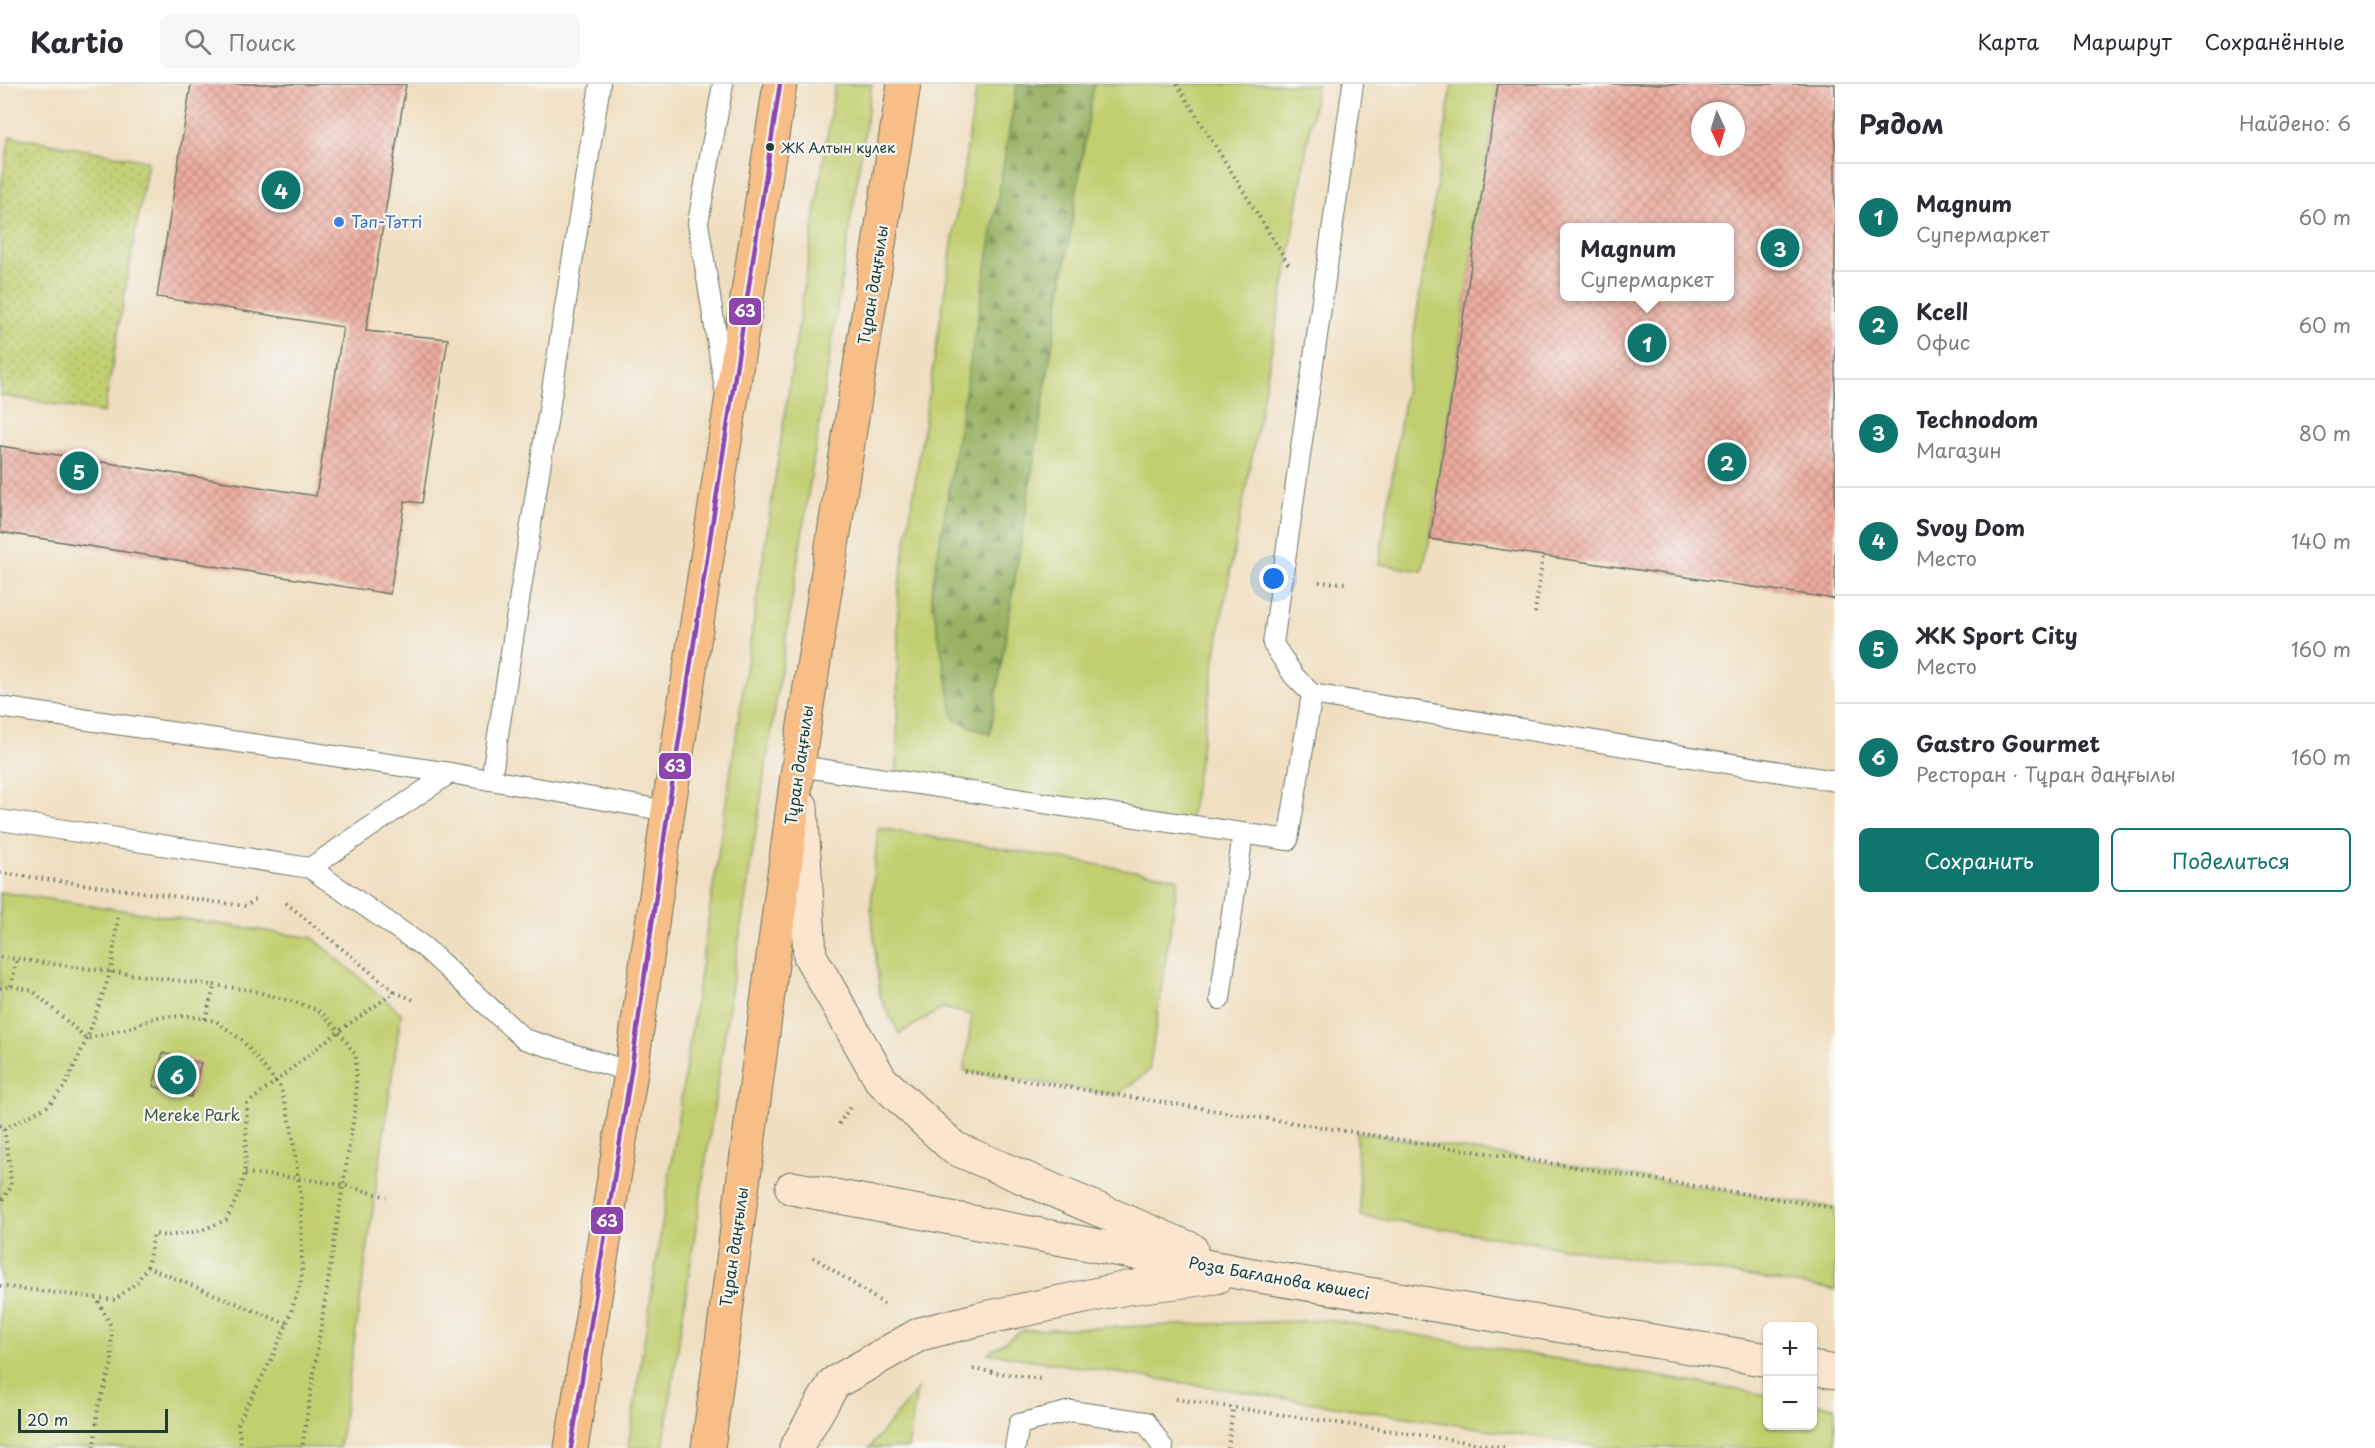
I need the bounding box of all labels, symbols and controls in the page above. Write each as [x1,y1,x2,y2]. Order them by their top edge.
search box [160,14,580,68]
text: Kartio [30,20,124,63]
icon: search [181,25,214,58]
text: Поиск [229,25,295,58]
text: Карта [1978,25,2039,57]
text: Маршрут [2072,25,2172,57]
text: Сохранённые [2205,25,2345,57]
north arrow [1691,102,1745,156]
text: Рядом [1859,104,1944,143]
text: Найдено: 6 [2239,108,2351,138]
place label: ЖК Алтын кулек [781,137,896,158]
marker: ЖК Алтын кулек [764,141,776,153]
pin: 4 [262,168,300,212]
text: Magnum [1916,186,2012,219]
text: 1 [1874,202,1883,232]
text: 60 m [2299,202,2351,232]
place label: Тәп-Тәтті [351,209,422,233]
marker: Тәп-Тәтті [332,215,346,229]
text: Супермаркет [1916,219,2049,249]
street label: Тұран даңғылы [851,223,893,346]
popup [1560,223,1734,301]
pin: 3 [1760,226,1800,270]
text: Magnum [1580,231,1676,264]
text: Супермаркет [1580,264,1714,294]
text: Kcell [1916,294,1968,327]
line badge: 63 [728,297,762,326]
text: 63 [734,298,756,322]
text: 2 [1871,310,1886,340]
text: 60 m [2299,310,2351,340]
pin: 1 [1628,320,1666,366]
text: Офис [1916,327,1970,357]
text: Technodom [1916,402,2038,435]
text: 3 [1872,418,1885,448]
text: 80 m [2299,418,2351,448]
text: Магазин [1916,435,2002,465]
pin: 2 [1708,440,1746,484]
pin: 5 [60,448,98,494]
text: Svoy Dom [1916,510,2025,543]
text: 4 [1872,526,1885,556]
text: 140 m [2291,526,2351,556]
text: Место [1916,543,1977,573]
your location [1259,564,1288,593]
text: ЖК Sport City [1916,618,2078,651]
text: 5 [1872,634,1885,664]
text: 160 m [2291,634,2351,664]
text: Место [1916,651,1977,681]
street label: Тұран даңғылы [778,703,818,826]
text: Gastro Gourmet [1916,726,2100,759]
text: 6 [1871,742,1886,772]
text: 160 m [2291,742,2351,772]
line badge: 63 [658,752,692,780]
text: 63 [664,753,686,777]
text: Ресторан · Тұран даңғылы [1916,759,2176,789]
button: Сохранить [1859,828,2099,892]
button: Поделиться [2111,828,2351,892]
pin: 6 [158,1052,196,1098]
park label: Mereke Park [144,1102,241,1126]
street label: Тұран даңғылы [713,1185,753,1308]
line badge: 63 [590,1206,624,1235]
text: 63 [596,1208,618,1232]
street label: Роза Бағланова көшесі [1187,1249,1372,1305]
map controls [1763,1322,1817,1430]
button: + [1763,1322,1817,1376]
button: − [1763,1376,1817,1430]
scale bar [18,1406,168,1434]
text: 20 m [27,1407,68,1431]

